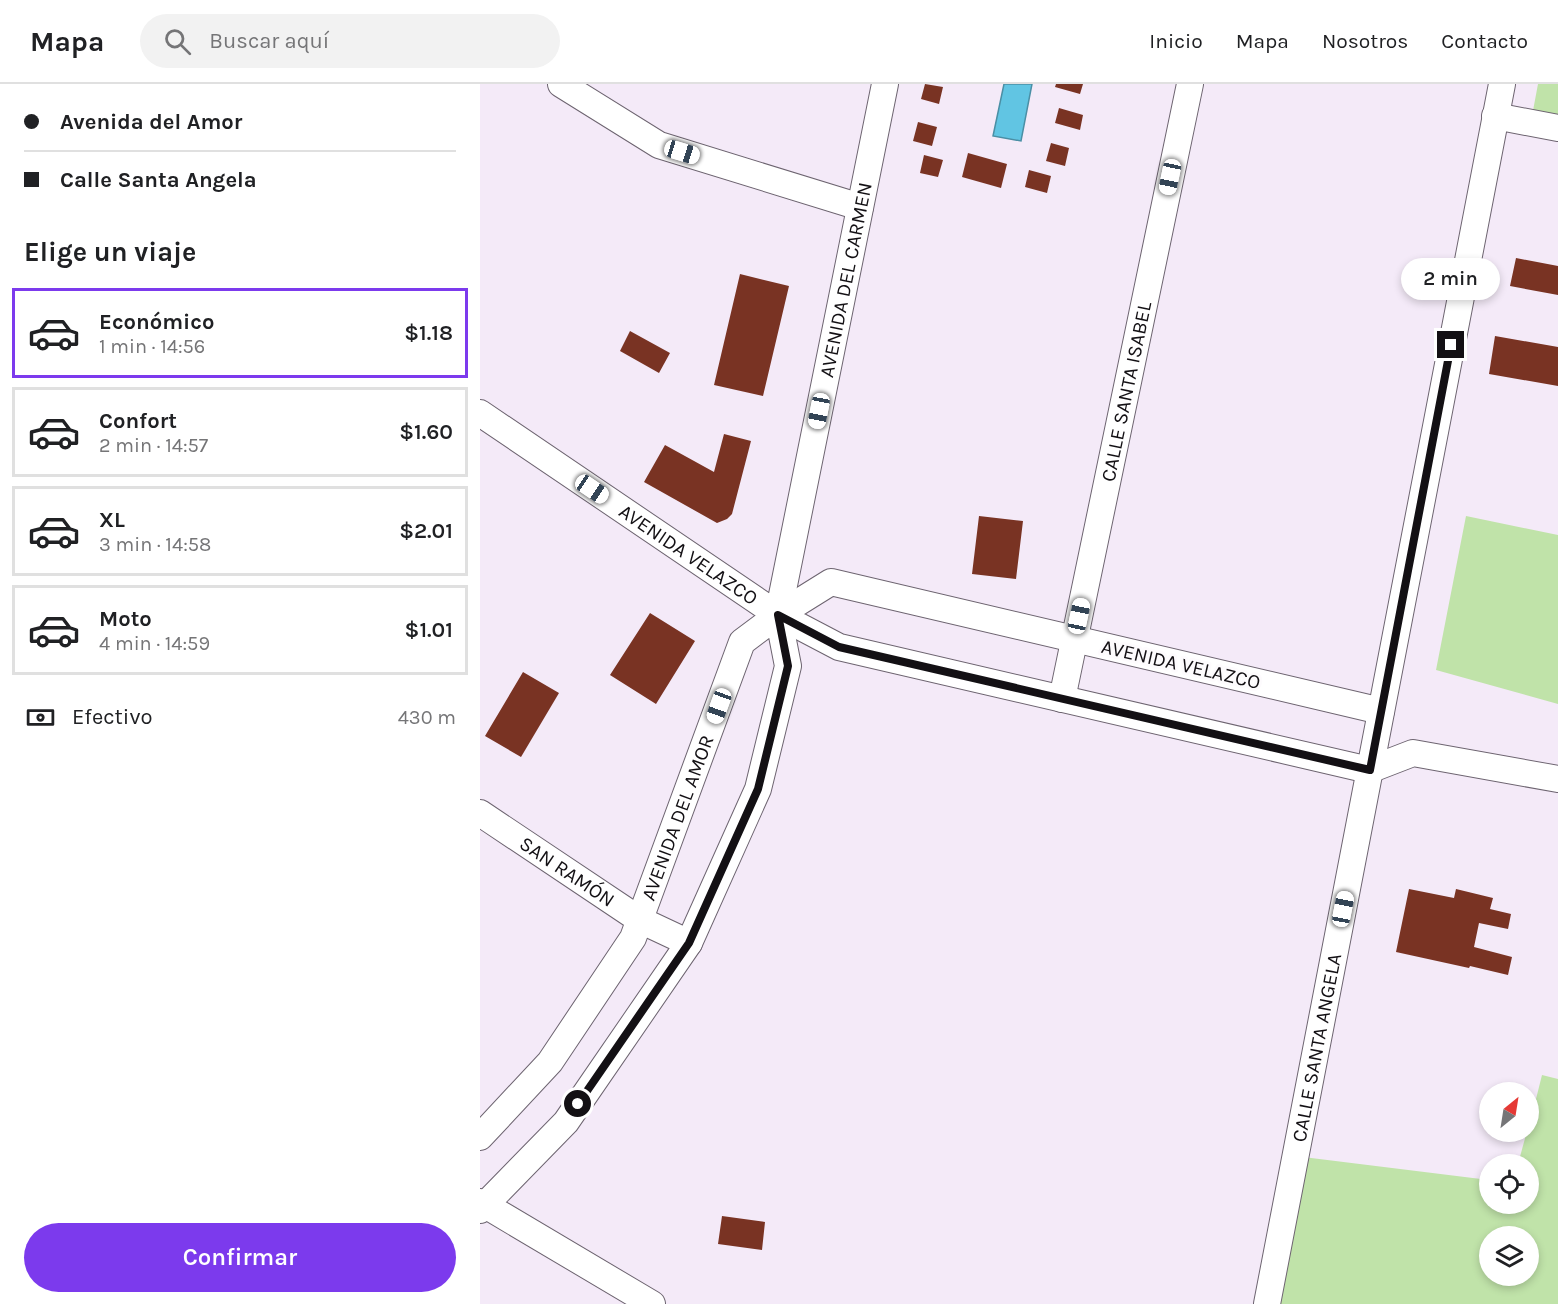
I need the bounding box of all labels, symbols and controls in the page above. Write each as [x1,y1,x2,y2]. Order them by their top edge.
search box [140,14,560,68]
text: Mapa [30,25,104,58]
icon: search [161,25,194,58]
text: Buscar aquí [209,28,329,54]
text: Inicio [1149,29,1203,53]
text: Mapa [1236,29,1289,53]
text: Nosotros [1322,29,1408,53]
text: Contacto [1441,29,1528,53]
text: Avenida del Amor [60,109,242,135]
car [662,138,702,166]
car [1157,158,1183,196]
text: Calle Santa Angela [60,167,257,193]
street label: AVENIDA DEL CARMEN [815,180,877,379]
text: Elige un viaje [24,236,196,268]
callout: 2 min [1402,258,1500,300]
text: 2 min [1423,267,1478,290]
street label: CALLE SANTA ISABEL [1097,299,1157,484]
icon: car [27,306,81,360]
text: Económico [99,309,214,335]
text: $1.18 [404,320,453,346]
route end [1437,331,1464,358]
text: 1 min · 14:56 [99,335,205,358]
car [807,392,831,430]
icon: car [27,405,81,459]
text: Confort [99,408,177,434]
text: $1.60 [399,419,453,445]
text: 2 min · 14:57 [99,434,208,457]
car [572,471,612,507]
street label: AVENIDA VELAZCO [615,500,762,610]
icon: car [27,504,81,558]
text: XL [99,507,125,533]
text: $2.01 [399,518,453,544]
text: 3 min · 14:58 [99,533,211,556]
car [1066,597,1092,635]
icon: car [27,603,81,657]
text: Moto [99,606,152,632]
text: $1.01 [405,617,453,643]
text: 4 min · 14:59 [99,632,210,655]
street label: AVENIDA VELAZCO [1099,635,1263,694]
car [704,686,734,726]
icon: cash [24,701,57,734]
text: Efectivo [72,704,152,730]
text: 430 m [398,706,456,729]
street label: AVENIDA DEL AMOR [637,732,719,904]
street label: SAN RAMÓN [515,832,619,912]
car [1331,890,1355,928]
street label: CALLE SANTA ANGELA [1287,952,1346,1144]
north arrow [1479,1082,1539,1142]
map controls [1479,1082,1539,1286]
route start [564,1090,591,1117]
button: locate [1479,1154,1539,1214]
button: Confirmar [24,1223,456,1292]
button: layers [1479,1226,1539,1286]

